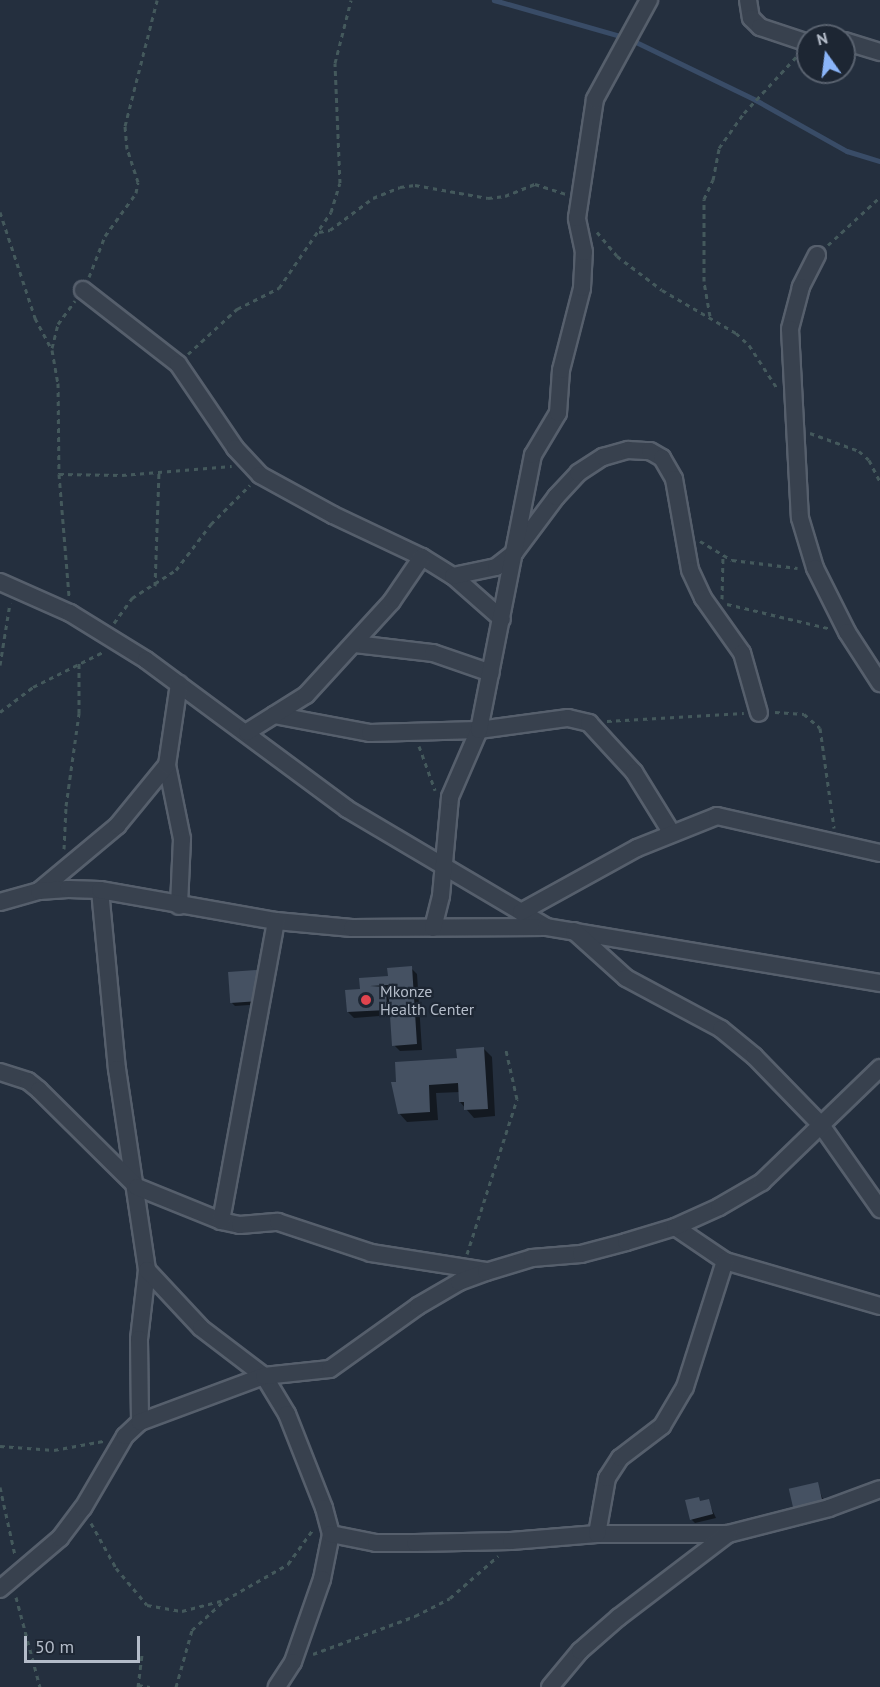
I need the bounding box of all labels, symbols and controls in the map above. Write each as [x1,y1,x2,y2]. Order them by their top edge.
north arrow [796,24,856,84]
text: N [815,28,830,49]
place label: Mkonze Health Center [380,981,474,1019]
marker: Mkonze Health Center [357,991,375,1009]
scale bar [27,1624,142,1662]
text: 50 m [35,1635,74,1658]

